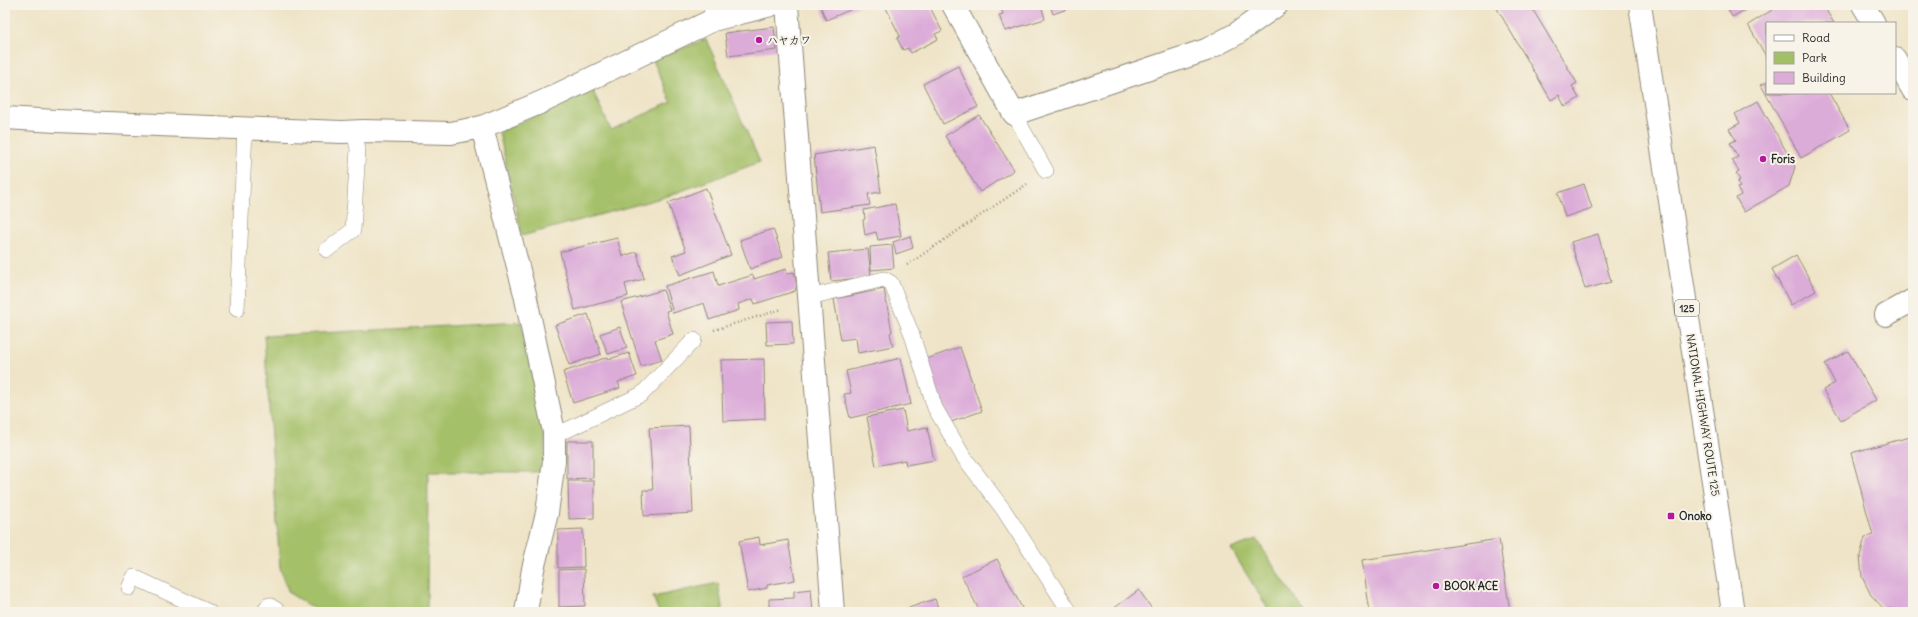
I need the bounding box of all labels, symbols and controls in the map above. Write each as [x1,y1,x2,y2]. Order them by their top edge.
legend [1766,22,1896,94]
text: Road [1802,30,1830,45]
place label: ハヤカワ [767,33,811,47]
marker: ハヤカワ [754,35,764,45]
text: Park [1802,50,1827,65]
text: Building [1802,70,1846,85]
place label: Foris [1771,152,1795,166]
marker: Foris [1758,154,1768,164]
road number: 125 [1675,300,1699,316]
street label: NATIONAL HIGHWAY ROUTE 125 [1683,333,1723,497]
place label: Onoko [1679,509,1712,523]
marker: Onoko [1666,511,1676,521]
place label: BOOK ACE [1444,579,1499,593]
marker: BOOK ACE [1431,581,1441,591]

